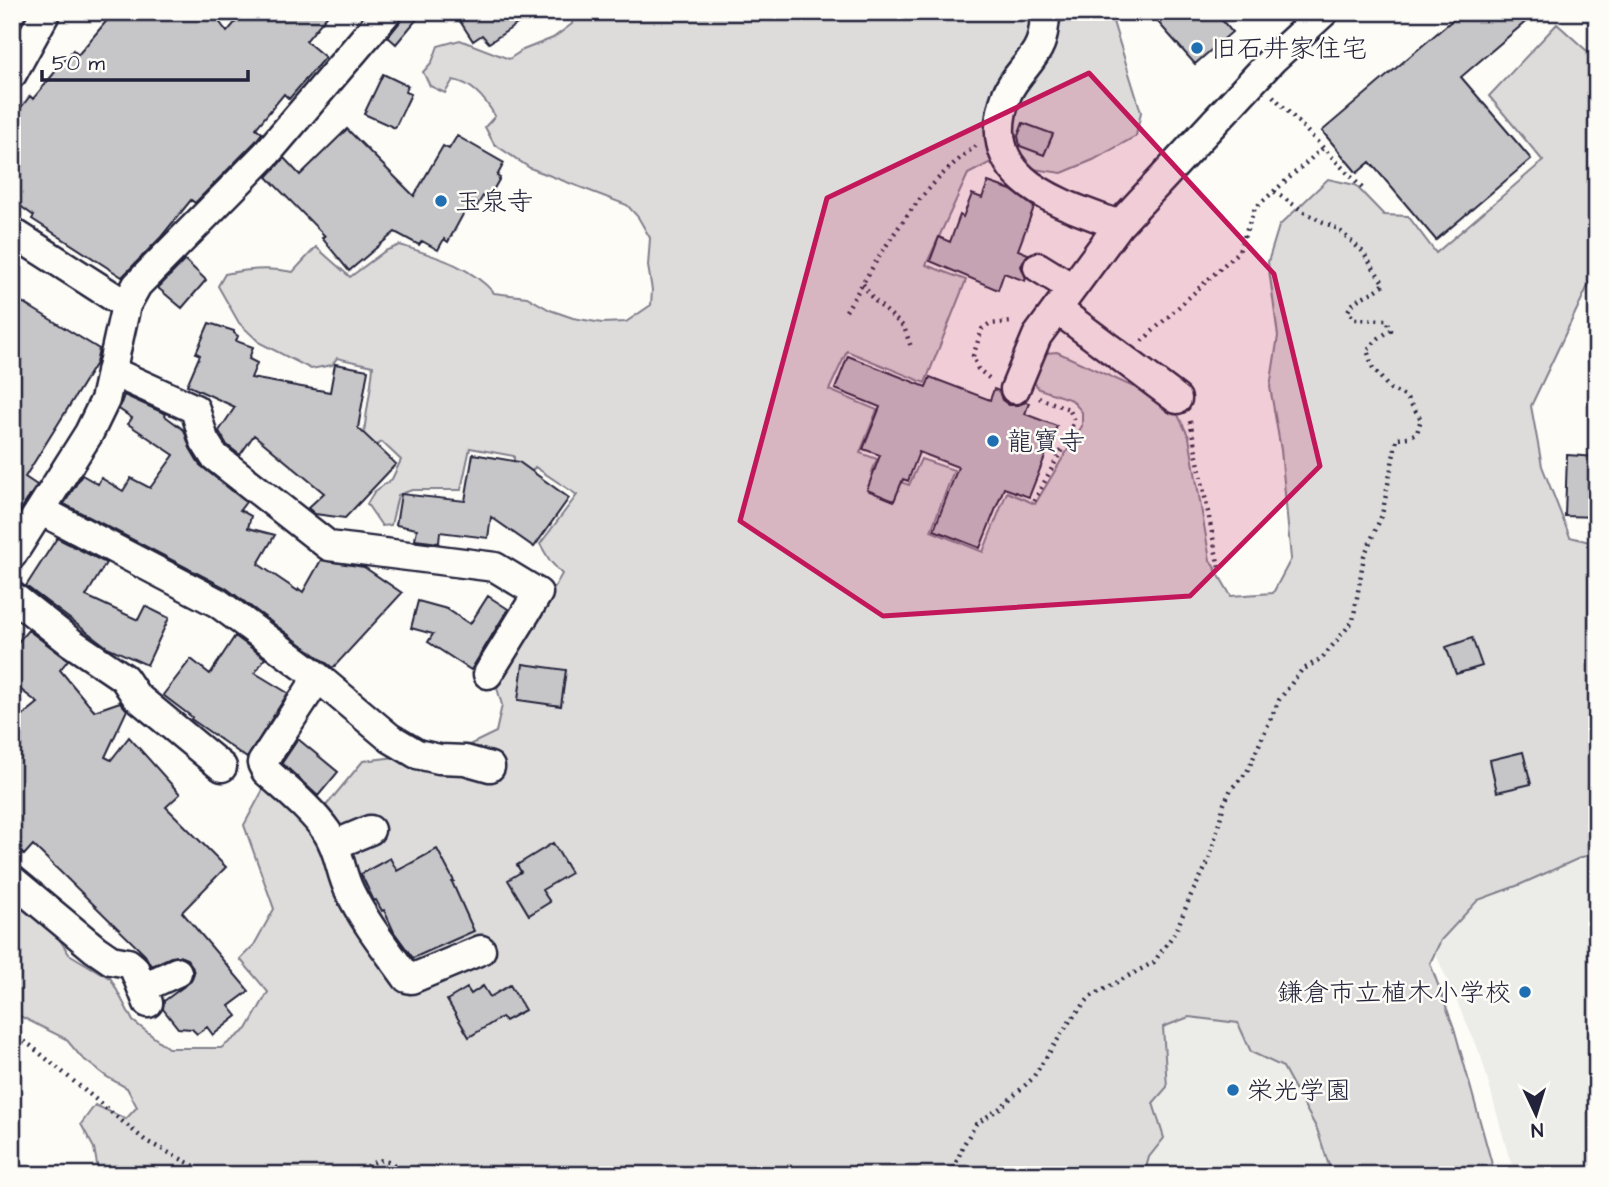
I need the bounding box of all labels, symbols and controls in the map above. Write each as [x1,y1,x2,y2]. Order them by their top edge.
place label: 旧石井家住宅 [1211,31,1367,67]
scale bar [42,38,248,82]
marker: 旧石井家住宅 [1189,40,1205,56]
text: 50 m [52,49,106,78]
place label: 玉泉寺 [455,184,533,220]
marker: 玉泉寺 [433,193,449,209]
place label: 龍寶寺 [1007,424,1085,460]
marker: 龍寶寺 [985,433,1001,449]
place label: 鎌倉市立植木小学校 [1277,975,1511,1011]
marker: 鎌倉市立植木小学校 [1517,984,1533,1000]
place label: 栄光学園 [1247,1073,1351,1109]
north arrow [1500,1078,1570,1148]
marker: 栄光学園 [1225,1082,1241,1098]
text: N [1530,1116,1544,1143]

